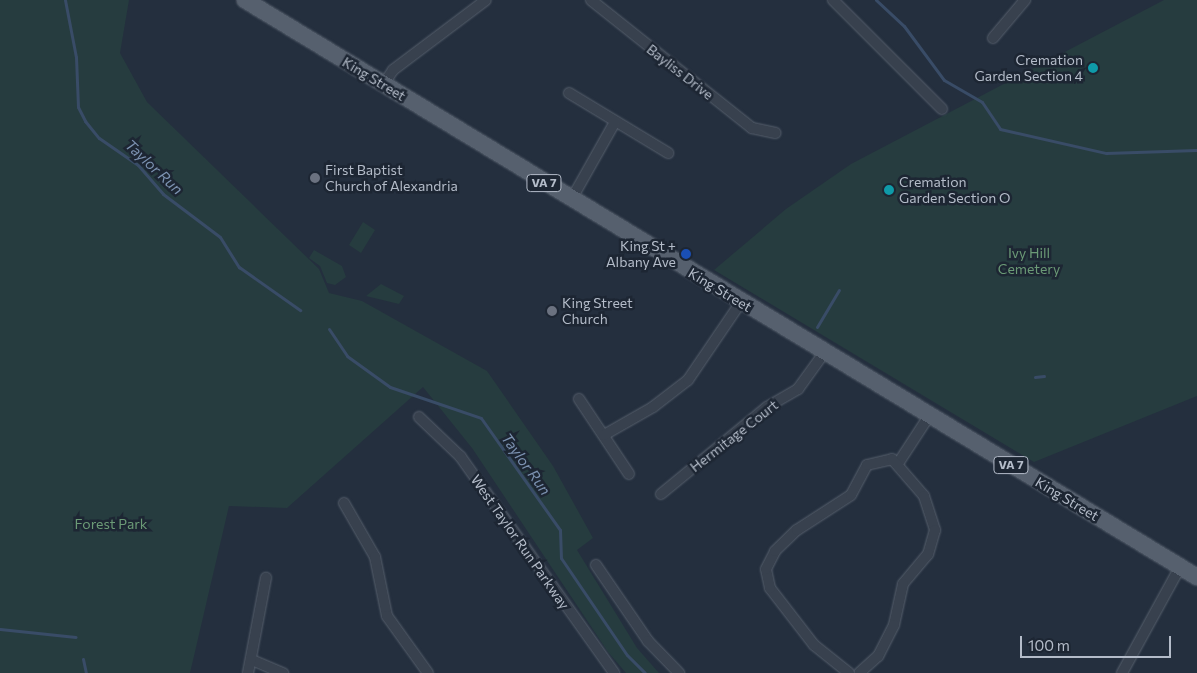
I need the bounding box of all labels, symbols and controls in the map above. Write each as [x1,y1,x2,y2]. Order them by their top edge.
street label: Bayliss Drive [643,41,717,103]
place label: Cremation Garden Section 4 [975,52,1083,84]
street label: King Street [339,54,409,104]
marker: Cremation Garden Section 4 [1087,62,1099,74]
water label: Taylor Run [121,136,187,198]
place label: First Baptist Church of Alexandria [325,162,458,194]
marker: First Baptist Church of Alexandria [309,172,321,184]
road number: VA 7 [525,174,563,192]
place label: Cremation Garden Section O [899,174,1010,206]
marker: Cremation Garden Section O [883,184,895,196]
place label: King St + Albany Ave [606,238,676,270]
park label: Ivy Hill Cemetery [998,245,1060,278]
marker: King St + Albany Ave [680,248,692,260]
street label: King Street [685,265,755,315]
place label: King Street Church [562,295,633,328]
marker: King Street Church [546,305,558,317]
street label: Hermitage Court [687,396,781,476]
water label: Taylor Run [498,430,554,498]
road number: VA 7 [992,456,1030,474]
street label: West Taylor Run Parkway [467,471,573,613]
street label: King Street [1032,474,1102,524]
park label: Forest Park [75,516,147,532]
scale bar [1022,626,1173,658]
text: 100 m [1028,636,1070,654]

